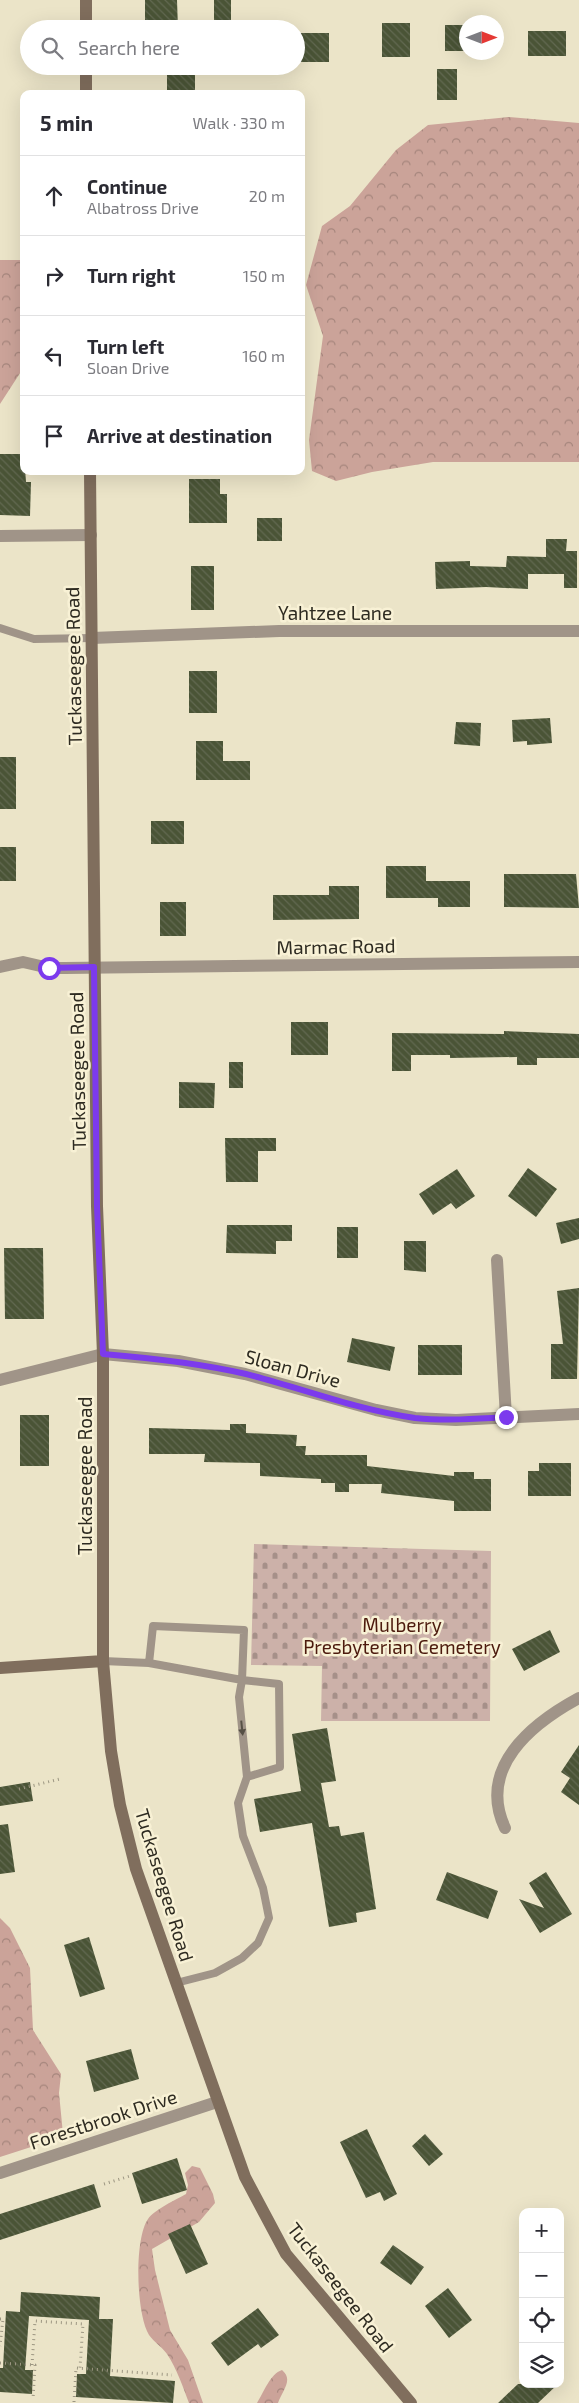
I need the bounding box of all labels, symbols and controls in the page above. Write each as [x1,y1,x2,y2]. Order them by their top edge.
north arrow [459,15,504,60]
search box [20,20,305,75]
icon: search [38,34,66,62]
text: Search here [78,36,180,59]
text: 5 min [40,110,93,135]
text: Walk · 330 m [193,113,285,132]
text: Continue [87,175,167,198]
icon: ahead [40,182,68,210]
text: 20 m [249,186,285,205]
text: Albatross Drive [87,198,199,217]
icon: right [40,262,68,290]
text: Turn right [87,264,175,287]
text: 150 m [243,266,285,285]
text: Turn left [87,335,164,358]
icon: left [40,342,68,370]
text: 160 m [242,346,285,365]
text: Sloan Drive [87,358,169,377]
icon: arrive [40,422,68,450]
text: Arrive at destination [87,424,272,447]
street label: Tuckaseegee Road [60,587,86,745]
street label: Yahtzee Lane [278,601,392,624]
street label: Marmac Road [276,933,396,959]
route start [38,957,61,980]
street label: Tuckaseegee Road [64,992,90,1150]
street label: Sloan Drive [243,1344,343,1392]
street label: Tuckaseegee Road [73,1397,96,1555]
route end [495,1406,518,1429]
park label: Mulberry Presbyterian Cemetery [303,1613,501,1658]
one-way arrow [238,1721,246,1737]
street label: Tuckaseegee Road [131,1806,199,1964]
street label: Forestbrook Drive [26,2084,180,2154]
map controls [519,2208,564,2388]
button: + [519,2208,564,2253]
street label: Tuckaseegee Road [283,2217,399,2357]
button: − [519,2253,564,2298]
button: locate [519,2298,564,2343]
button: layers [519,2343,564,2388]

